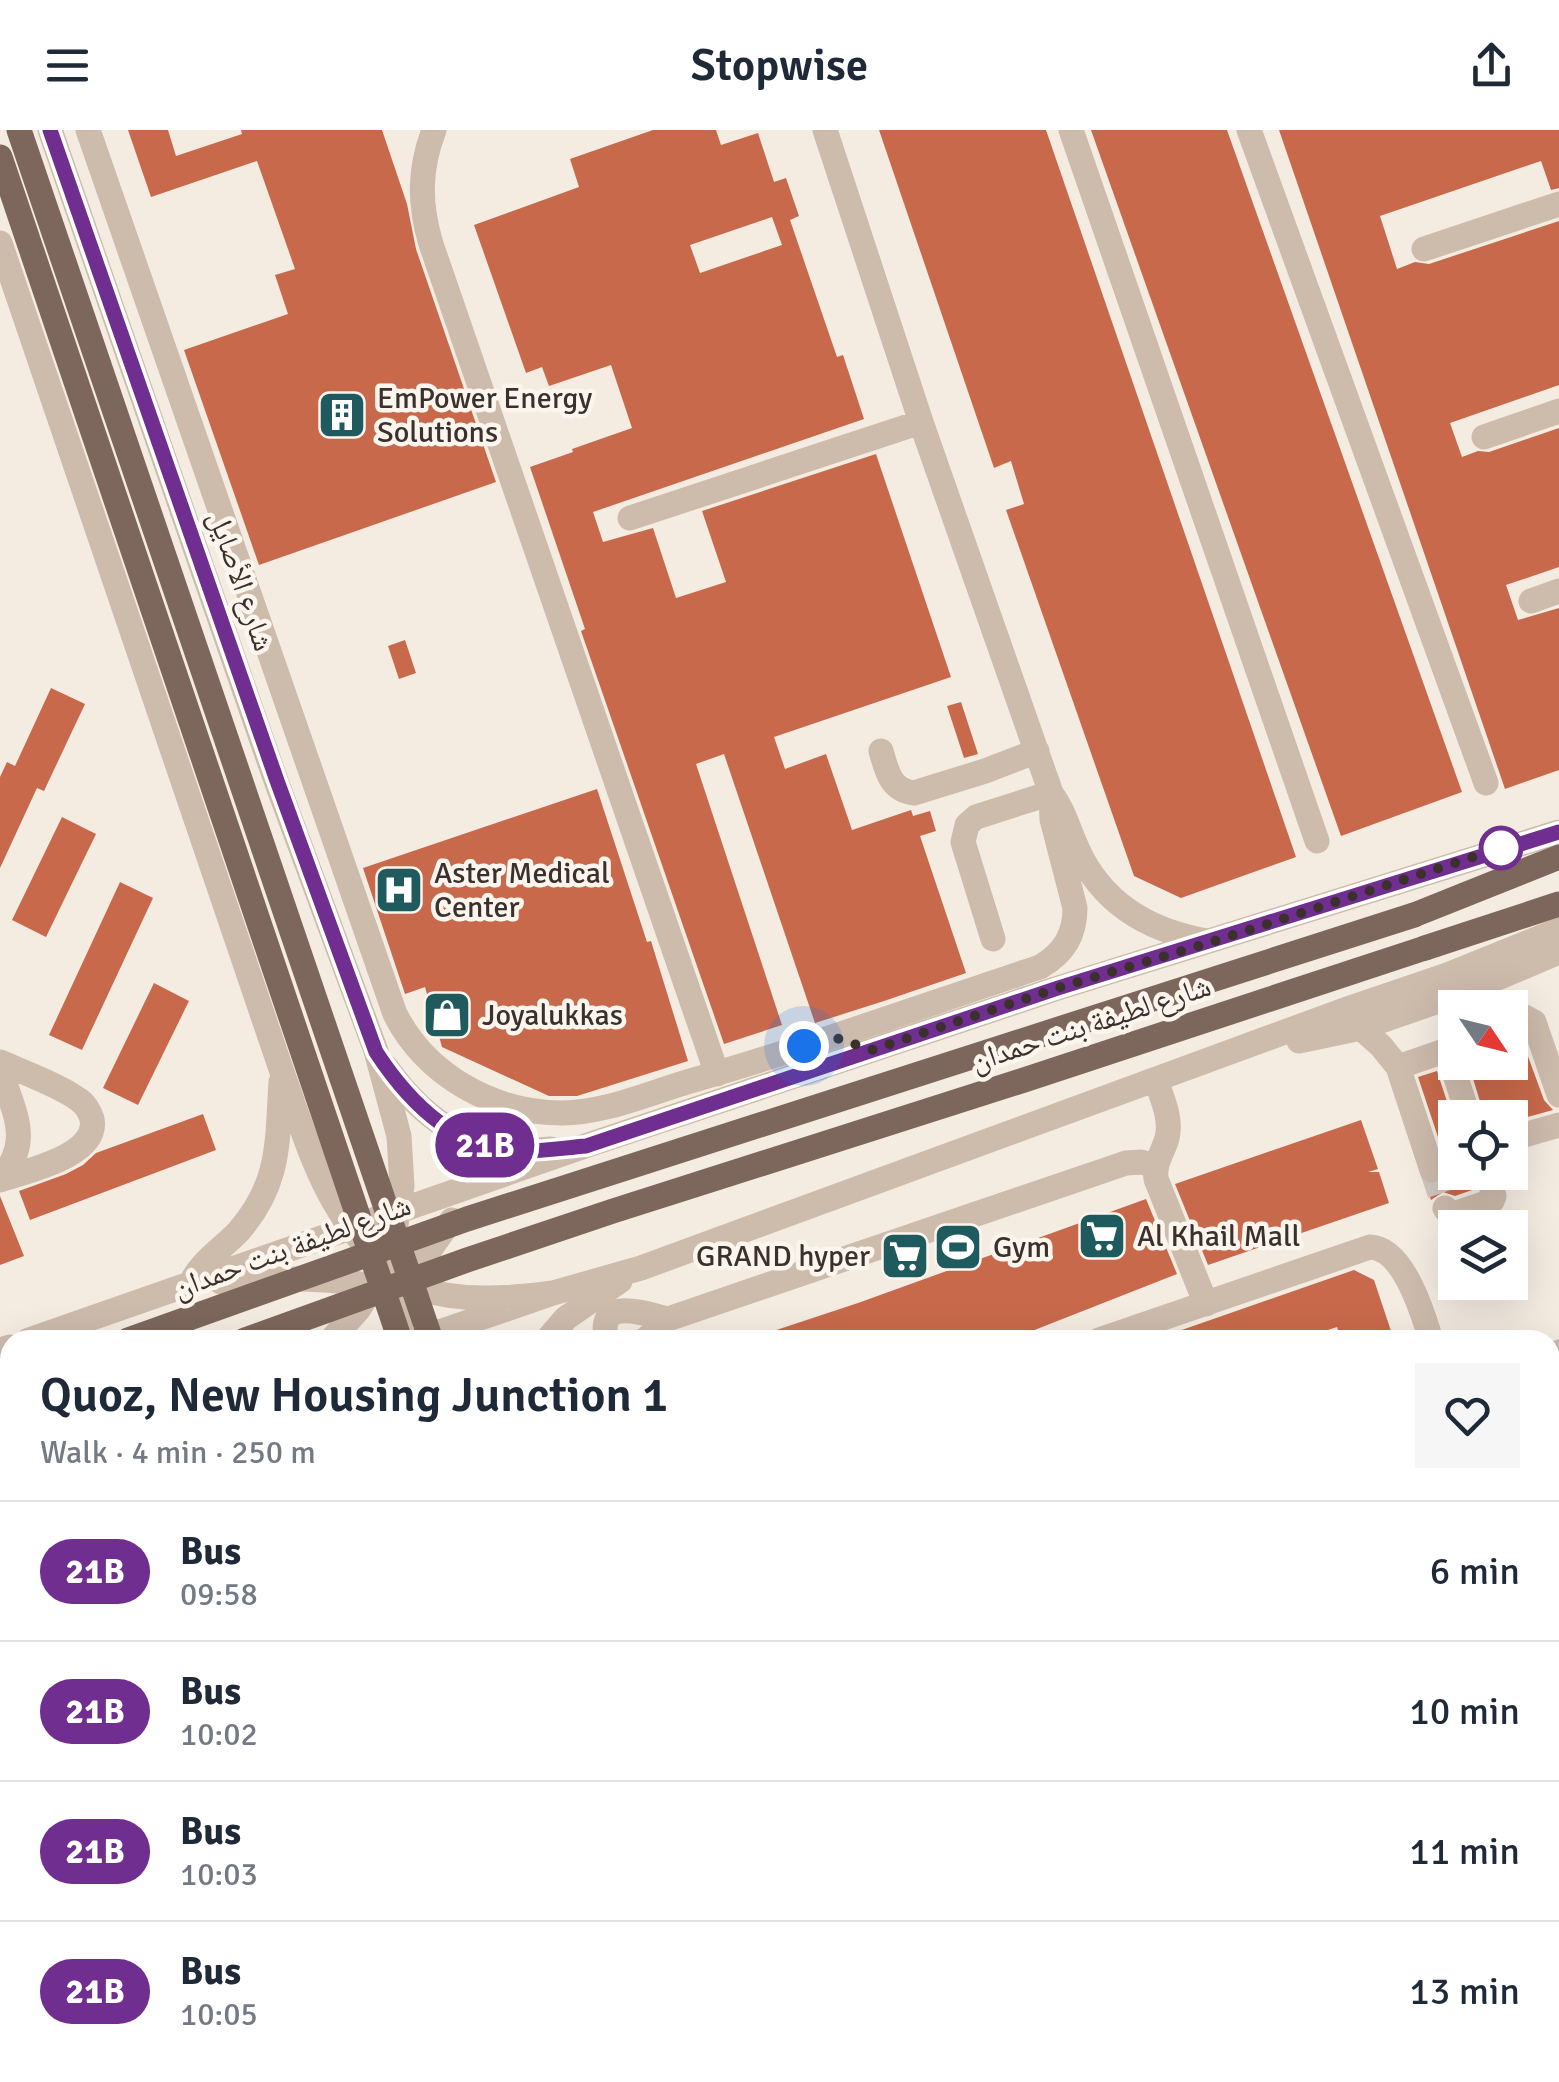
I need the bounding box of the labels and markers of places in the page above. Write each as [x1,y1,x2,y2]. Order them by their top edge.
place label: EmPower Energy Solutions [377,380,592,451]
building icon: EmPower Energy Solutions [316,389,368,441]
unlabelled marker [1480,827,1522,869]
place label: Aster Medical Center [434,855,610,926]
hospital icon: Aster Medical Center [373,864,425,916]
shop icon: Joyalukkas [421,989,473,1041]
place label: Joyalukkas [482,997,623,1034]
supermarket icon: Al Khail Mall [1076,1210,1128,1262]
place label: Al Khail Mall [1137,1218,1300,1255]
sports icon: Gym [932,1221,984,1273]
place label: Gym [993,1229,1050,1266]
supermarket icon: GRAND hyper [879,1230,931,1282]
place label: GRAND hyper [696,1238,870,1275]

